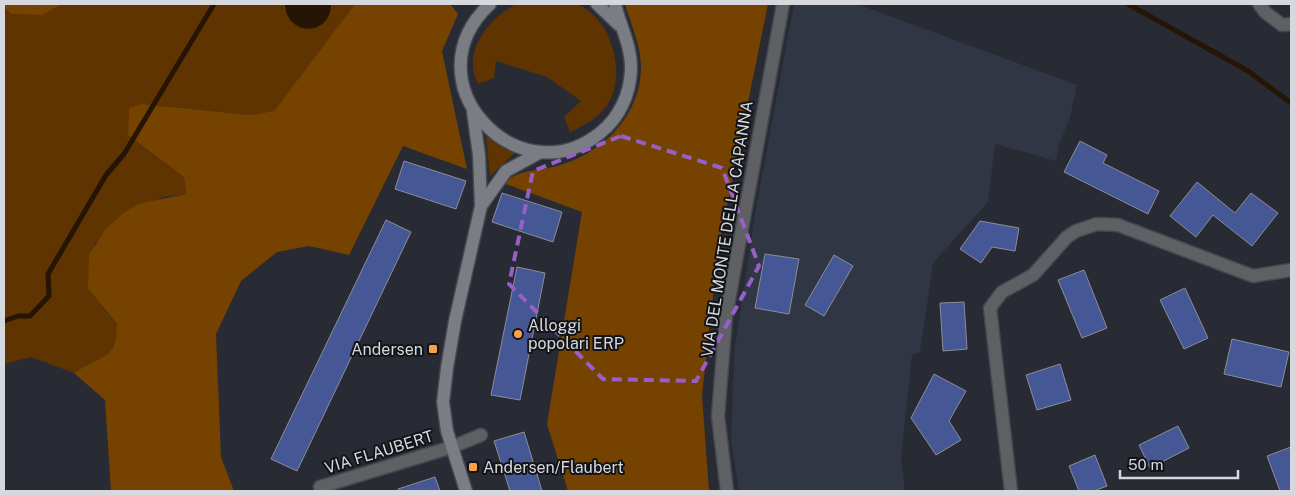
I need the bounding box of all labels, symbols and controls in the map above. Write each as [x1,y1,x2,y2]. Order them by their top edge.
street label: VIA DEL MONTE DELLA CAPANNA [697,99,757,359]
place label: Alloggi popolari ERP [528,316,624,353]
marker: Alloggi popolari ERP [512,328,524,340]
place label: Andersen [351,340,423,359]
marker: Andersen [427,343,439,355]
street label: VIA FLAUBERT [322,426,436,478]
scale bar [1120,448,1238,480]
text: 50 m [1128,456,1163,473]
place label: Andersen/Flaubert [483,458,624,477]
marker: Andersen/Flaubert [467,461,479,473]

